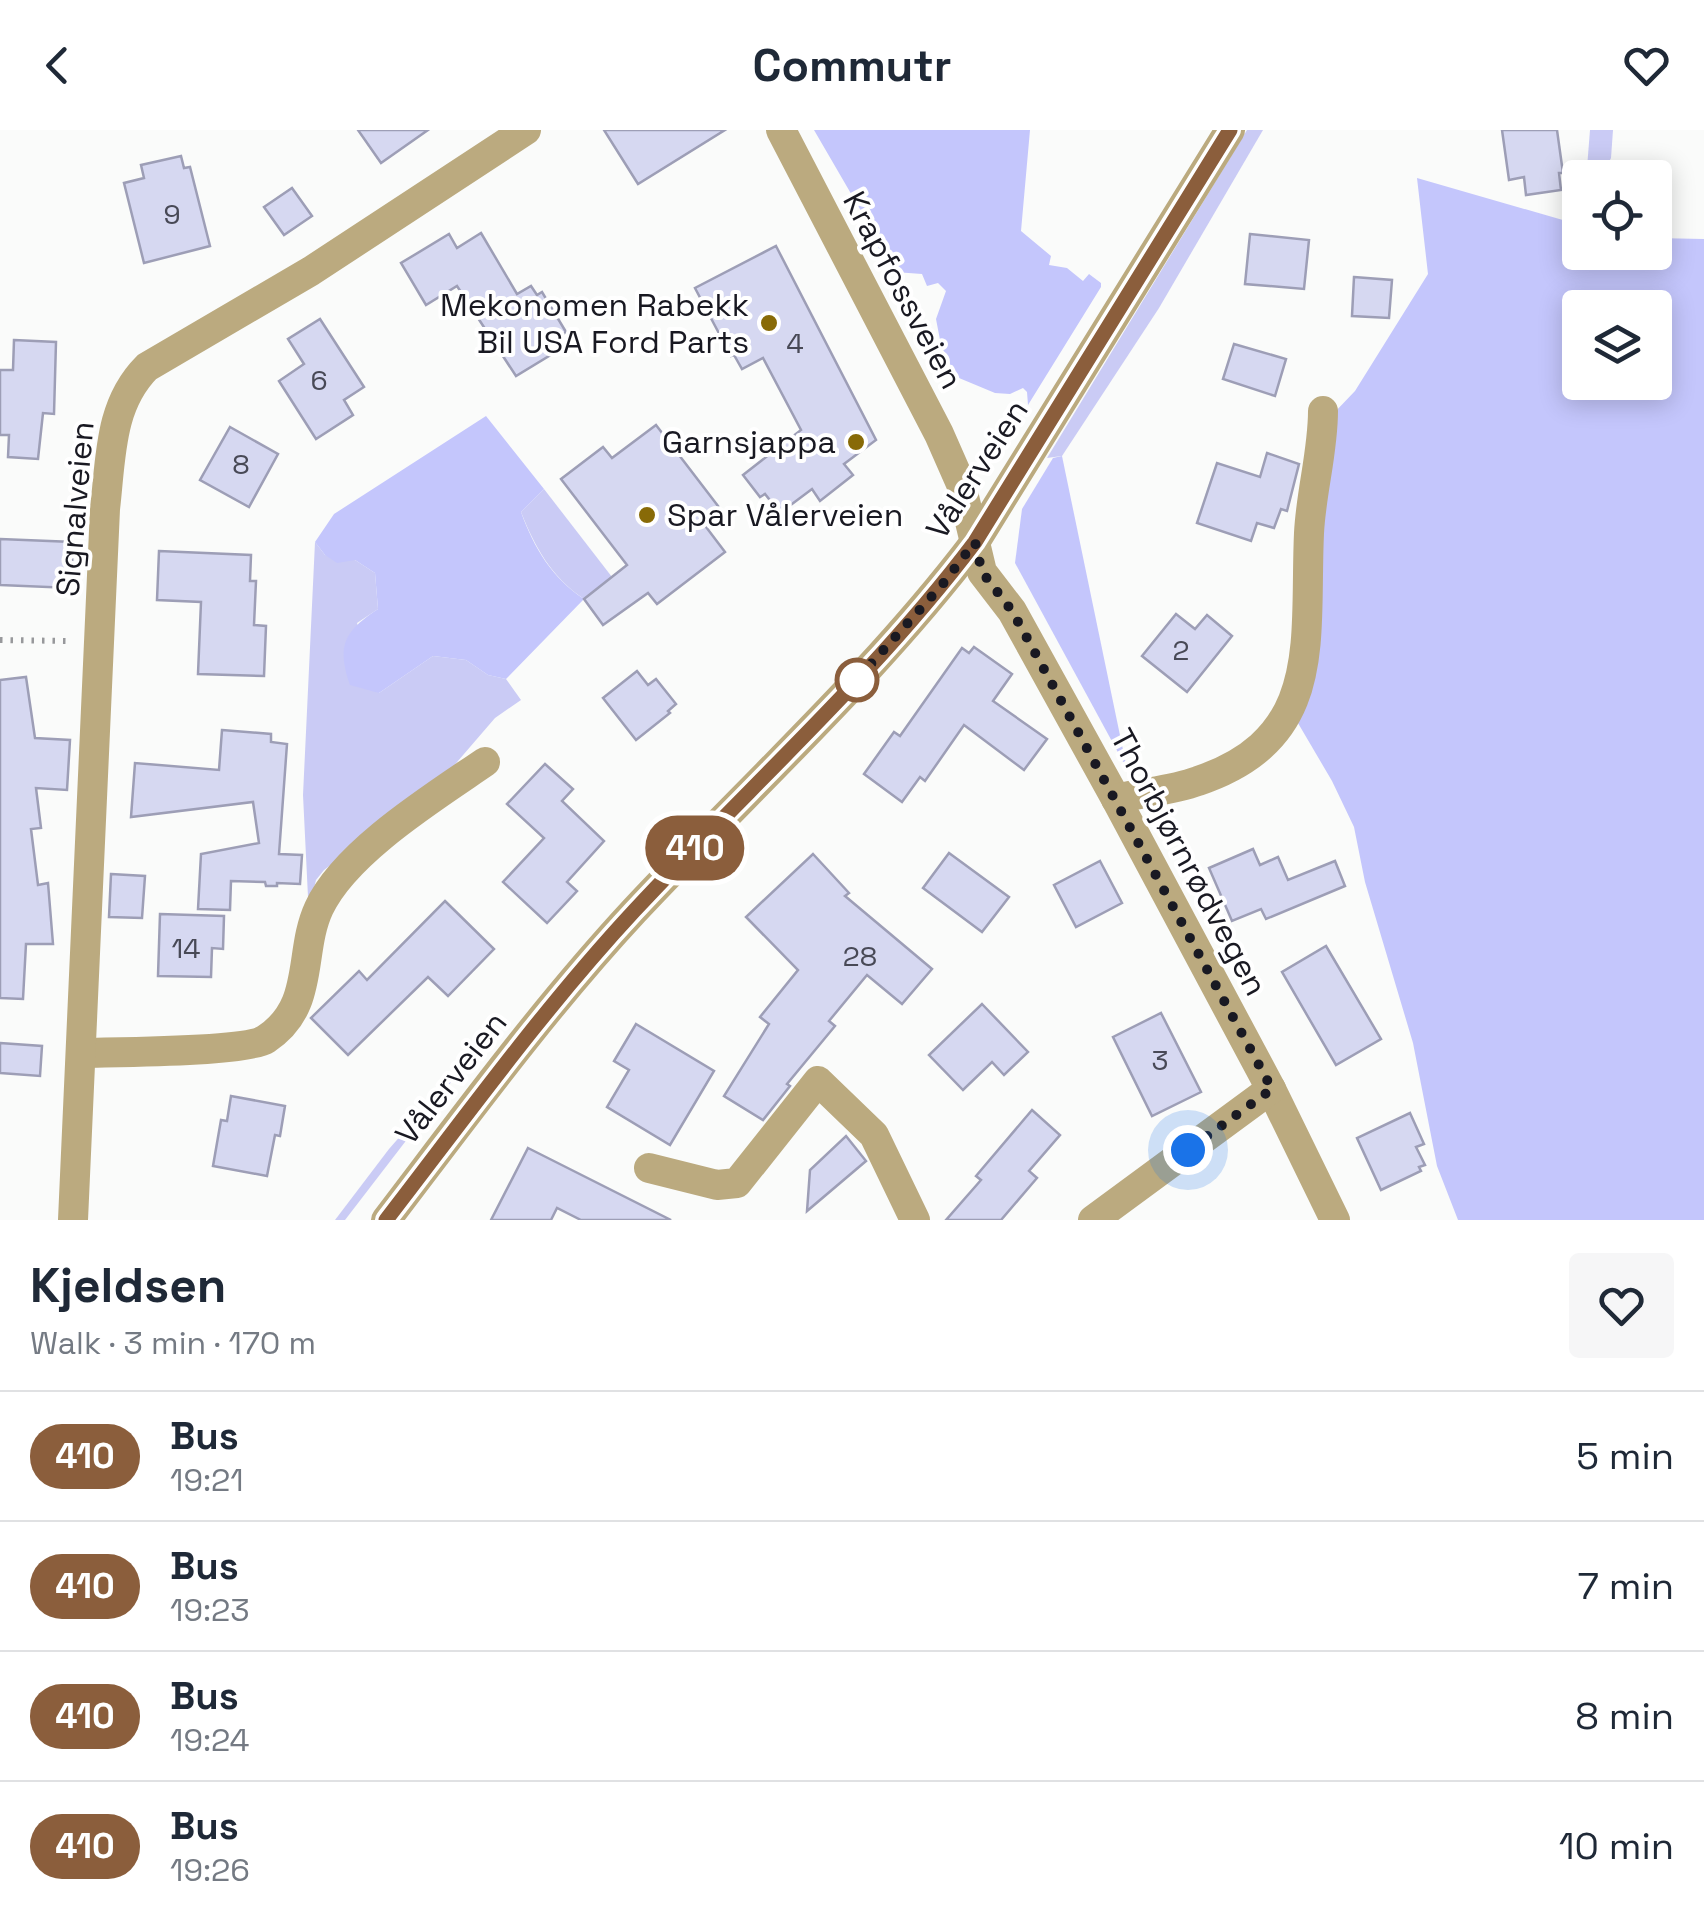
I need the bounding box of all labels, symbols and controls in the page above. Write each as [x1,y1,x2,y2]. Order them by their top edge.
text: Commutr [752,37,952,94]
icon: back [30,38,85,93]
icon: heart [1619,38,1674,93]
map controls [1562,160,1672,400]
button: locate [1562,160,1672,270]
street label: Krapfossveien [834,185,972,395]
house number: 9 [163,196,181,232]
place label: Mekonomen Rabekk Bil USA Ford Parts [440,285,749,362]
button: layers [1562,290,1672,400]
marker: Mekonomen Rabekk Bil USA Ford Parts [758,312,780,334]
house number: 4 [786,325,804,361]
house number: 6 [310,362,328,398]
street label: Vålerveien [917,392,1037,546]
street label: Signalveien [47,420,103,598]
place label: Garnsjappa [662,422,836,462]
marker: Garnsjappa [845,431,867,453]
house number: 8 [232,446,250,482]
place label: Spar Vålerveien [667,495,903,535]
marker: Spar Vålerveien [636,504,658,526]
house number: 2 [1173,632,1189,668]
unlabelled marker [836,659,878,701]
street label: Thorbjørnrødvegen [1102,722,1276,1002]
line badge: 410 [638,816,752,880]
text: 410 [665,826,725,870]
house number: 14 [171,930,201,966]
house number: 28 [843,938,877,974]
street label: Vålerveien [387,1003,515,1153]
house number: 3 [1152,1042,1168,1078]
your location [1163,1125,1213,1175]
button: heart [1569,1253,1674,1358]
text: Kjeldsen [30,1255,226,1316]
text: Walk · 3 min · 170 m [30,1323,316,1363]
text: Bus [170,1412,239,1460]
text: 5 min [1576,1432,1674,1480]
text: 410 [55,1434,115,1478]
text: 19:21 [170,1460,244,1500]
text: Bus [170,1542,239,1590]
text: 7 min [1578,1562,1674,1610]
text: 410 [55,1564,115,1608]
text: 19:23 [170,1590,250,1630]
text: Bus [170,1672,239,1720]
text: 8 min [1575,1692,1674,1740]
text: 410 [55,1694,115,1738]
text: 19:24 [170,1720,249,1760]
text: Bus [170,1802,239,1850]
text: 10 min [1559,1822,1674,1870]
text: 410 [55,1824,115,1868]
text: 19:26 [170,1850,250,1890]

